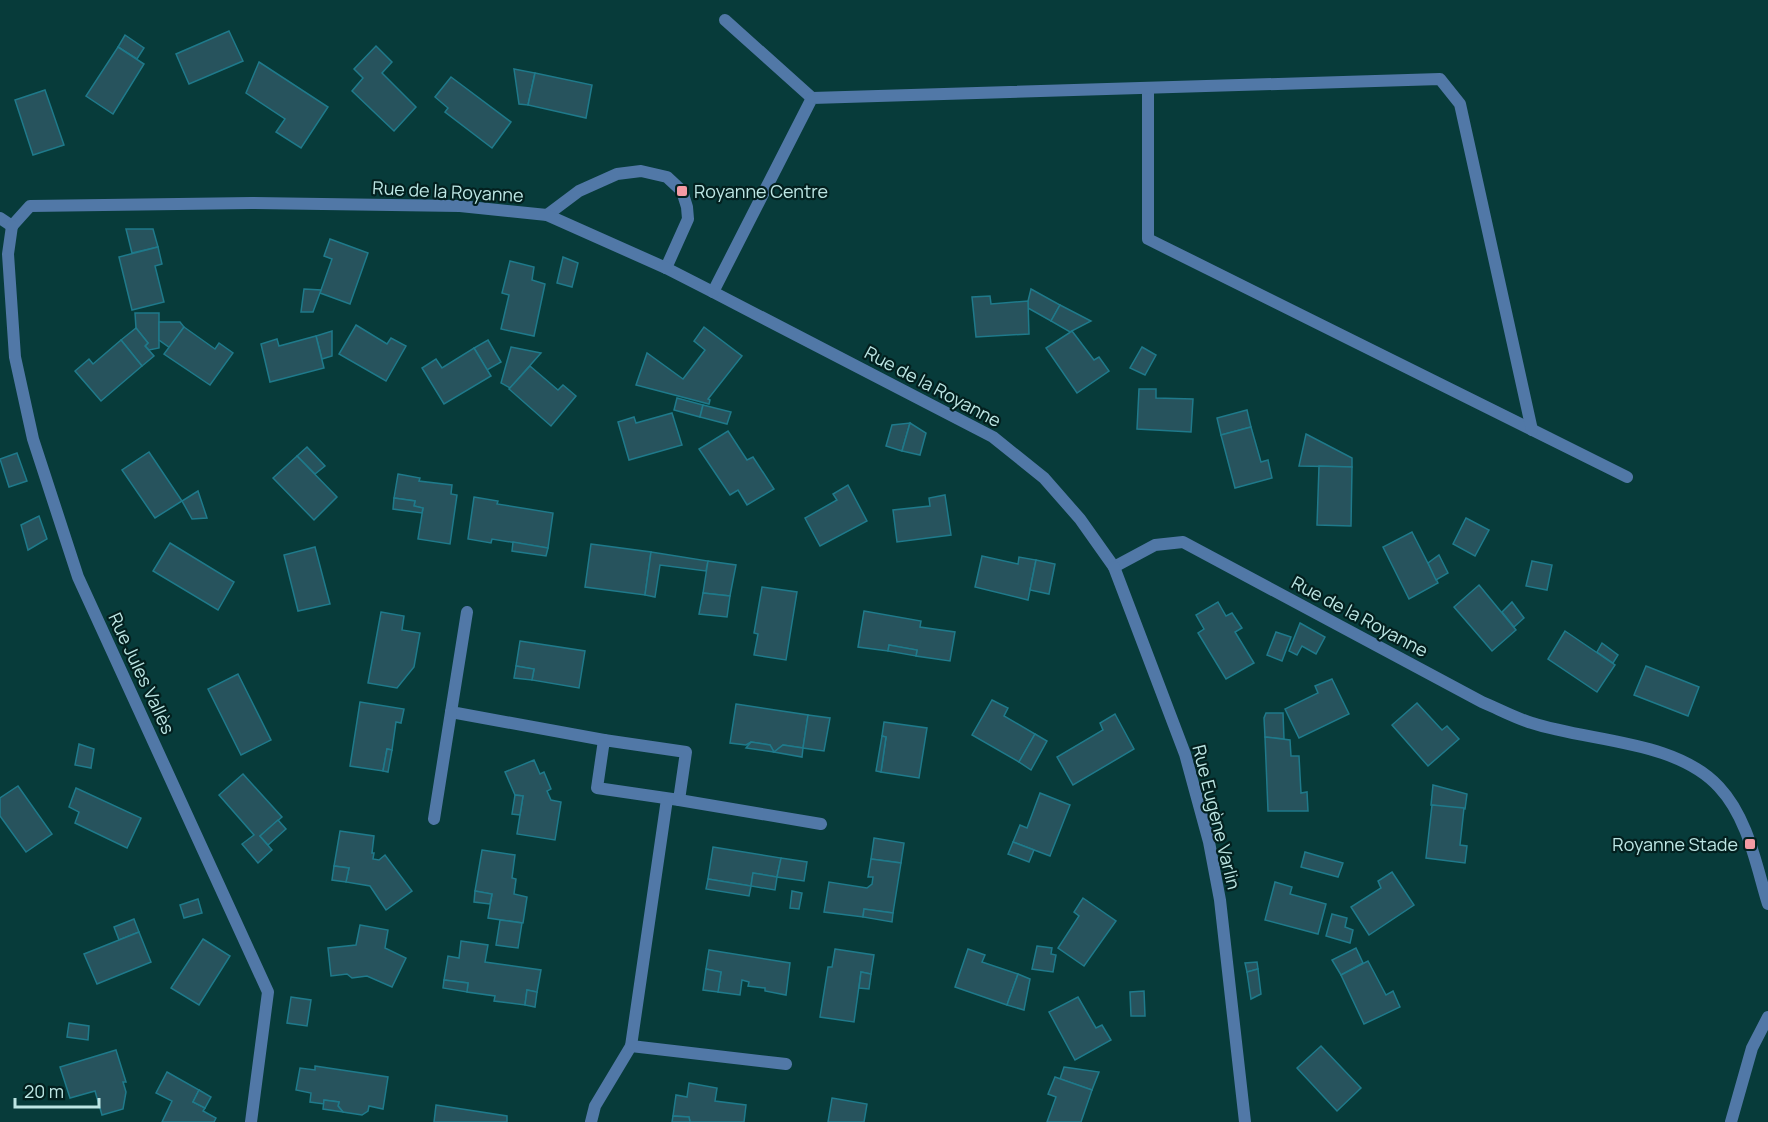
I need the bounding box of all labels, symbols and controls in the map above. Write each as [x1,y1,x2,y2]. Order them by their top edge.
street label: Rue de la Royanne [372,175,524,207]
place label: Royanne Centre [694,179,828,203]
marker: Royanne Centre [675,184,689,198]
street label: Rue de la Royanne [861,340,1005,432]
street label: Rue de la Royanne [1288,570,1432,662]
street label: Rue Jules Vallès [103,608,181,738]
street label: Rue Eugène Varlin [1187,742,1247,892]
place label: Royanne Stade [1612,832,1738,856]
marker: Royanne Stade [1743,837,1757,851]
scale bar [15,1071,99,1109]
text: 20 m [24,1079,64,1103]

